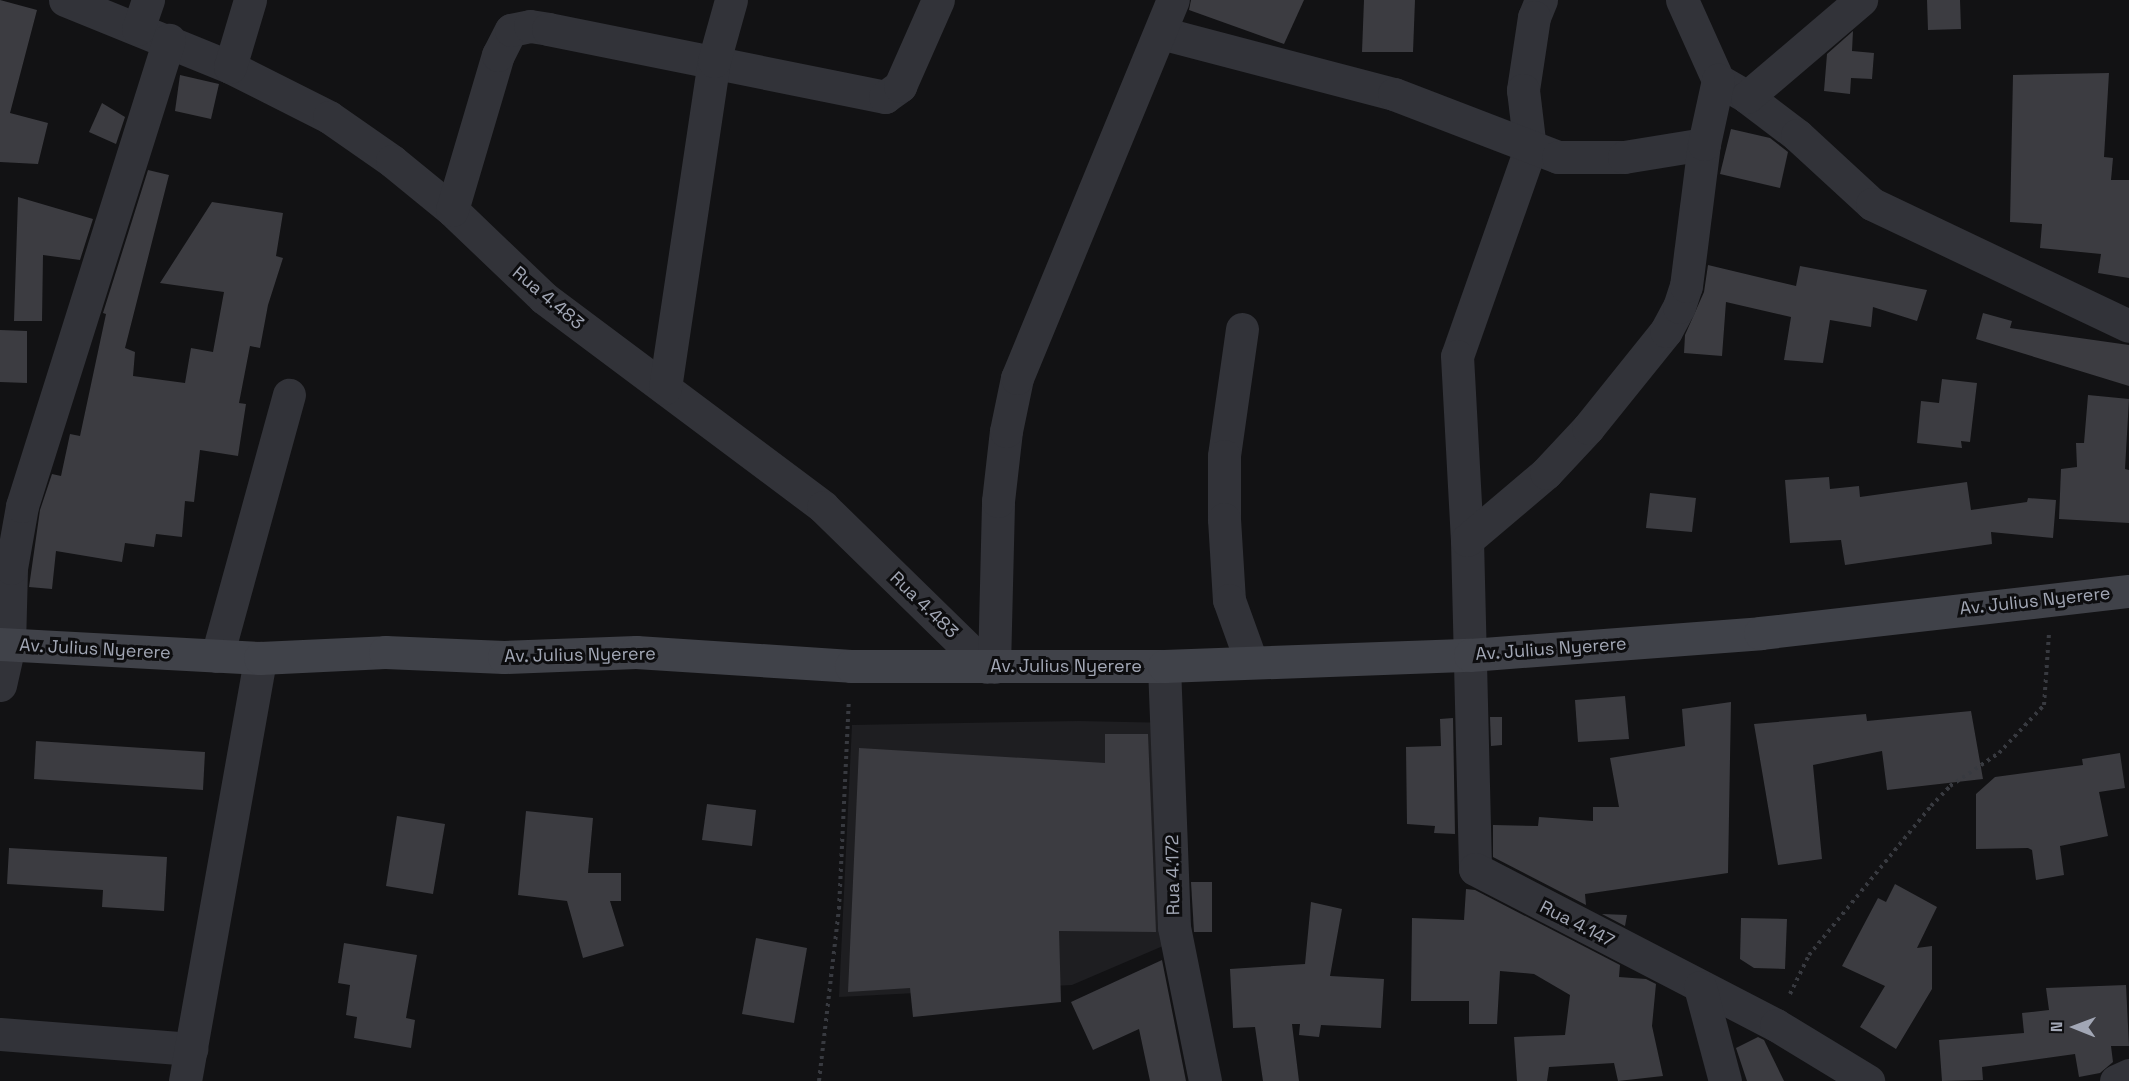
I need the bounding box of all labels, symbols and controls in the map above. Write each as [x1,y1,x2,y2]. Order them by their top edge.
street label: Rua 4.483 [508,262,588,334]
street label: Rua 4.483 [885,567,963,643]
street label: Av. Julius Nyerere [1958,582,2112,620]
street label: Av. Julius Nyerere [1474,633,1628,665]
street label: Av. Julius Nyerere [18,634,172,664]
street label: Av. Julius Nyerere [504,643,656,667]
street label: Av. Julius Nyerere [990,655,1142,677]
street label: Rua 4.172 [1161,834,1185,916]
street label: Rua 4.147 [1536,896,1618,952]
north arrow [2045,997,2105,1057]
text: N [2046,1021,2067,1032]

